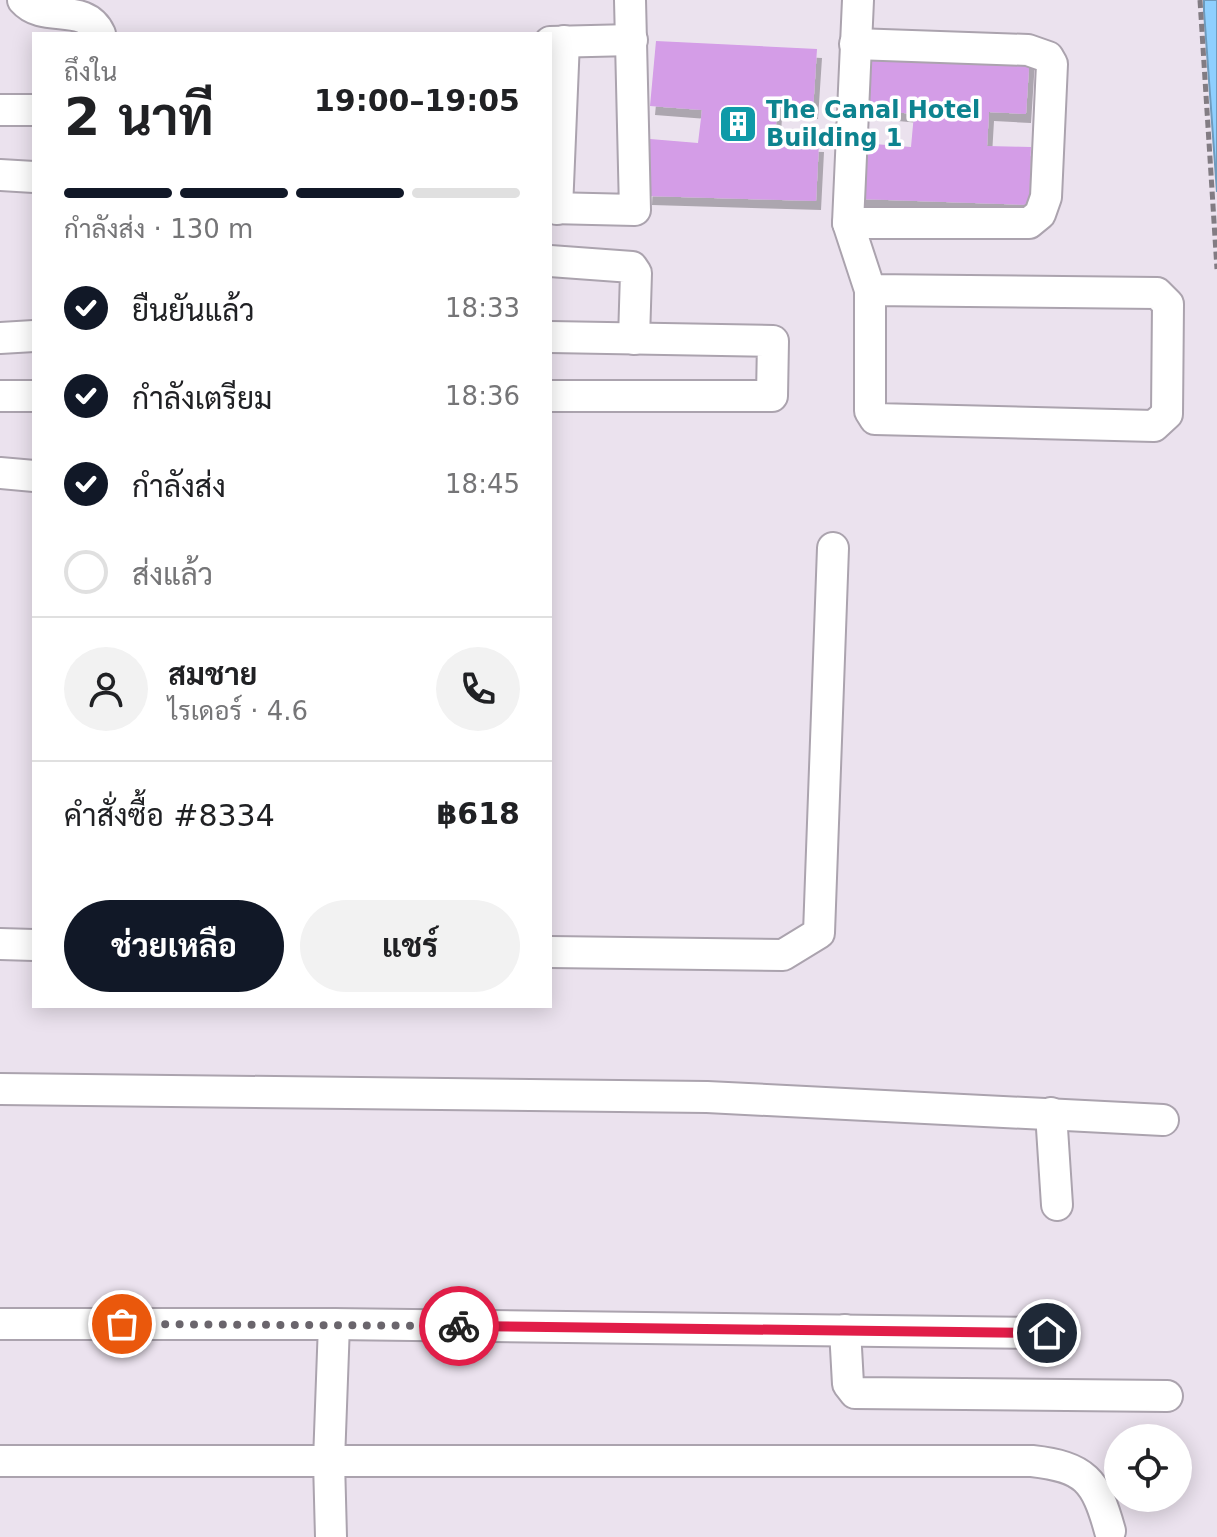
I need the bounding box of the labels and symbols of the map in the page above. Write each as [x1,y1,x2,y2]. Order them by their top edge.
place label: The Canal Hotel Building 1 [766,96,980,152]
building icon: The Canal Hotel Building 1 [717,103,759,145]
courier [419,1286,499,1366]
pin [88,1290,156,1358]
pin [1013,1299,1081,1367]

